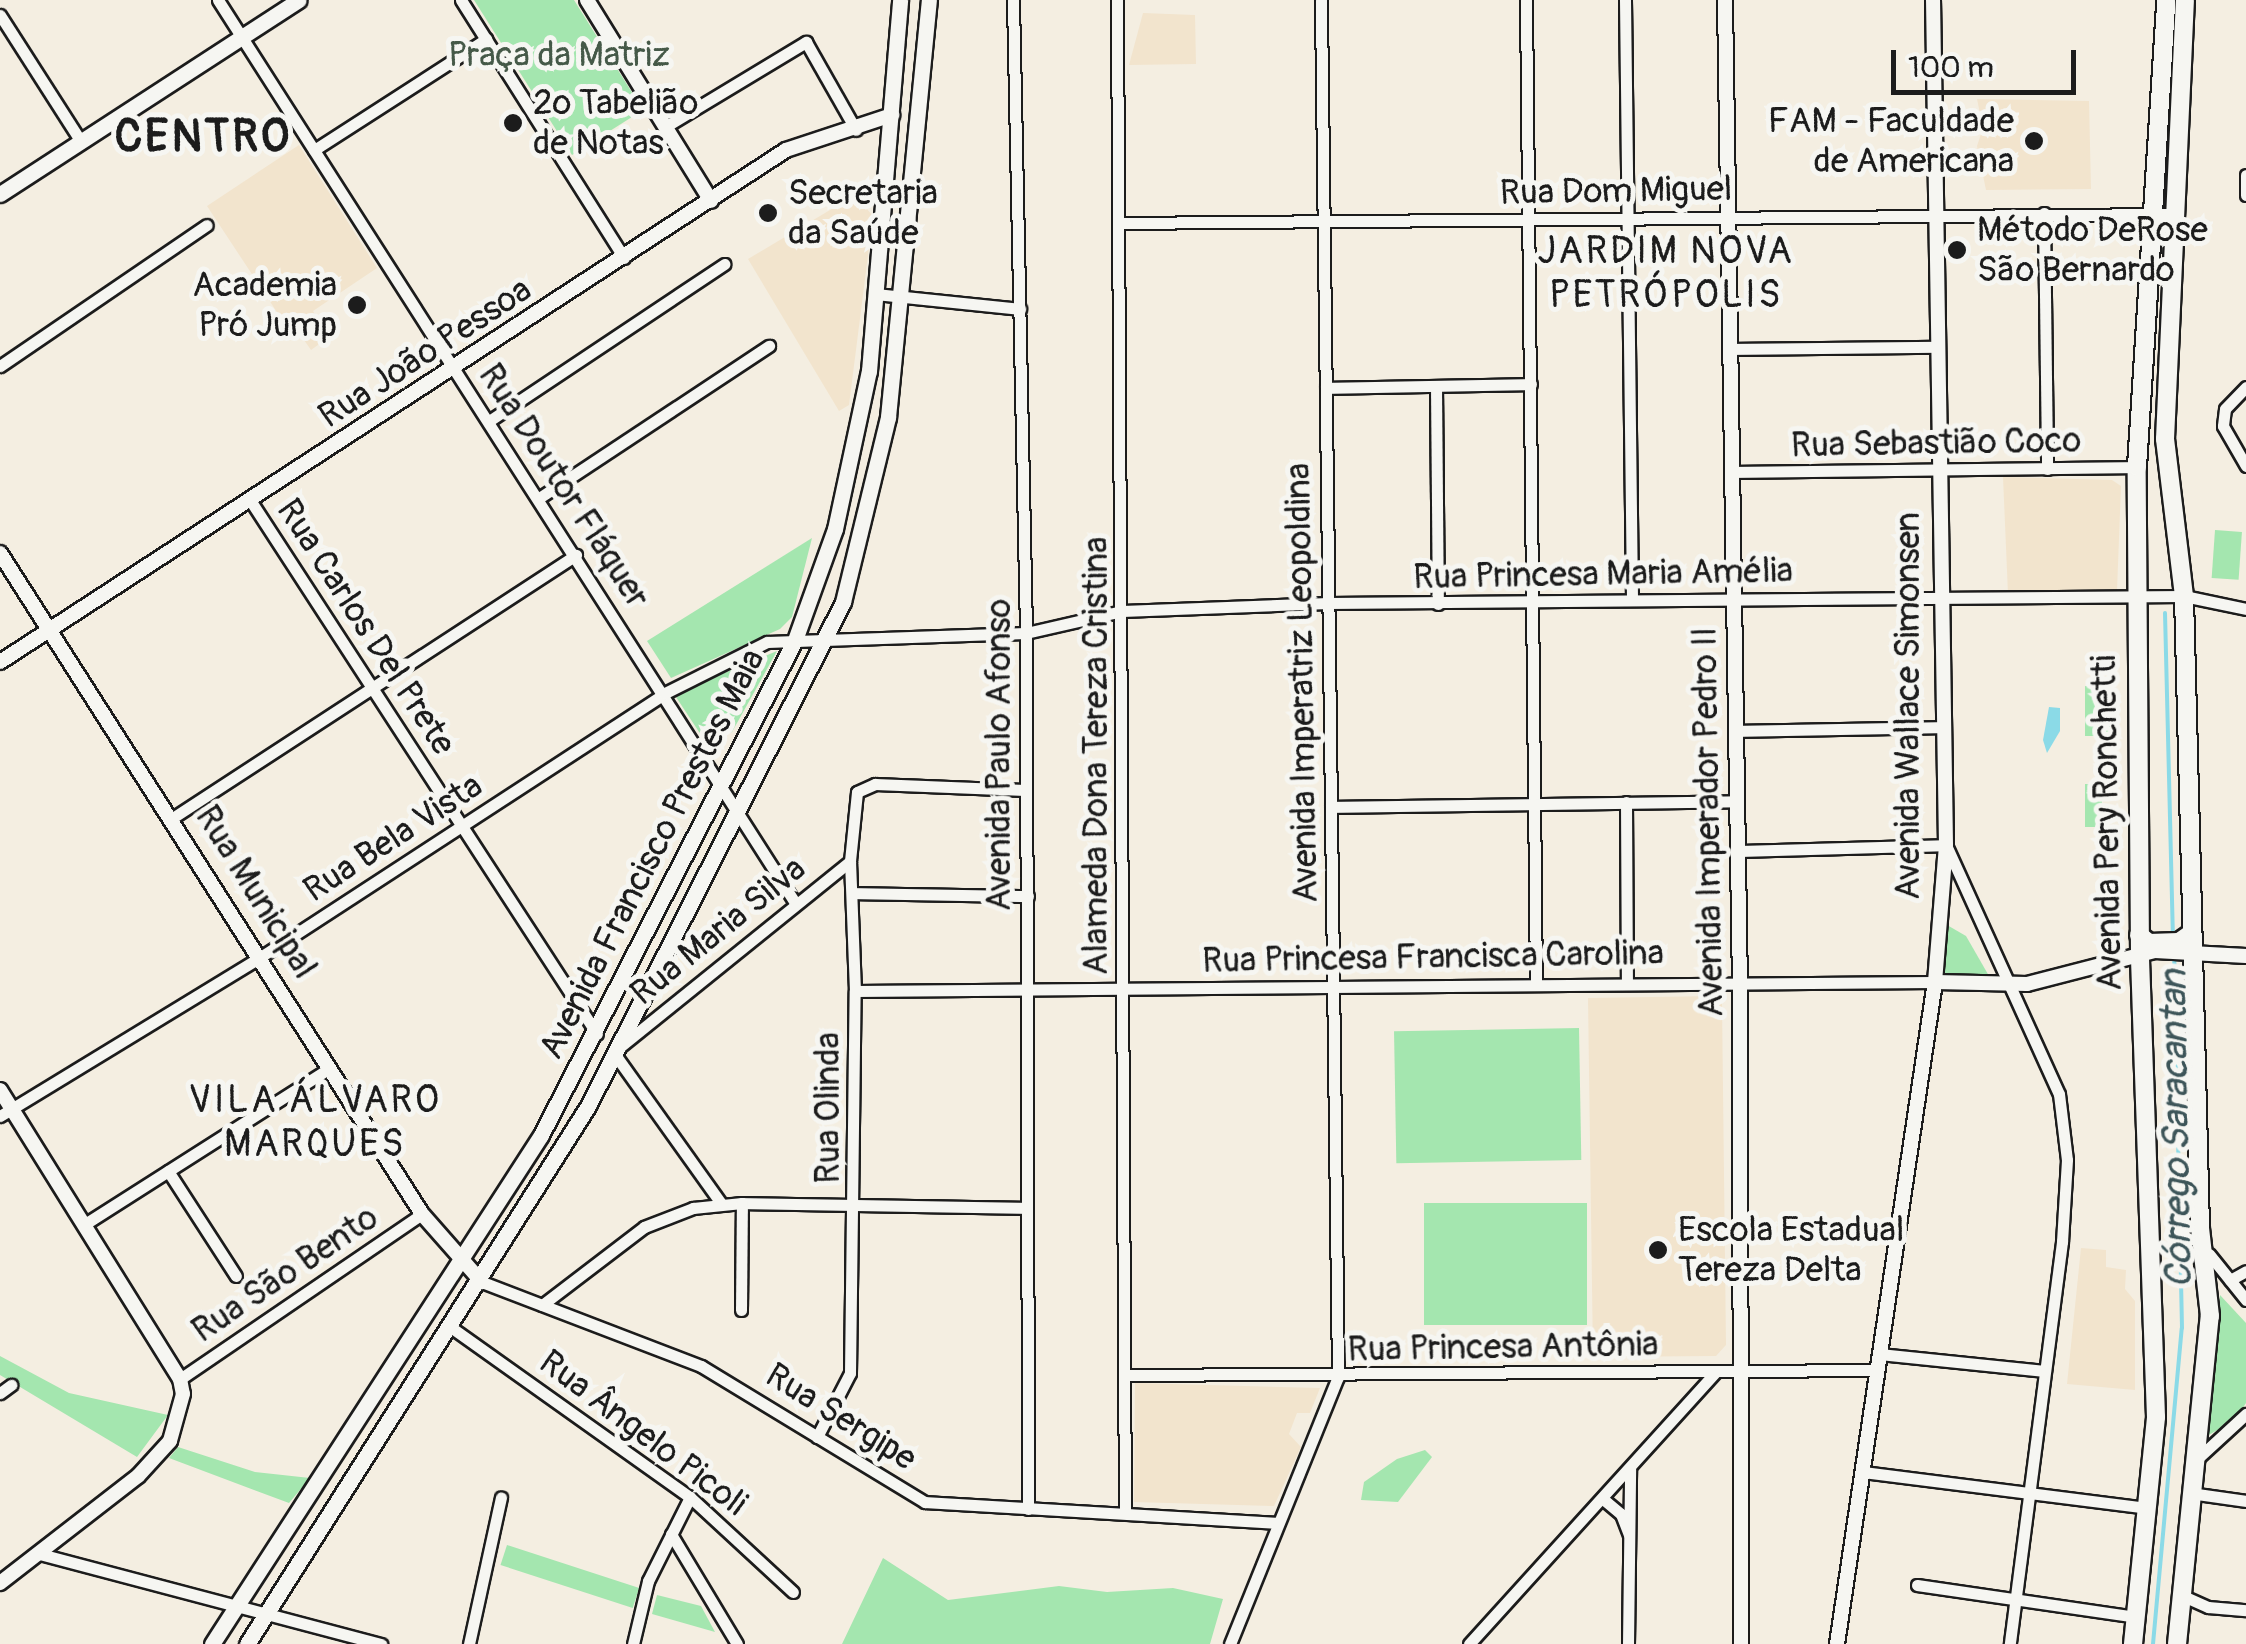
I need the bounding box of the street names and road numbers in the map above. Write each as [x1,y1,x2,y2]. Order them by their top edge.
street label: Rua Dom Miguel [1499,168,1733,214]
street label: Rua João Pessoa [311,269,539,437]
street label: Rua Doutor Fláquer [469,356,659,616]
street label: Rua Sebastião Coco [1791,419,2081,467]
street label: Avenida Imperatriz Leopoldina [1277,463,1327,903]
street label: Rua Carlos Del Prete [268,491,464,763]
street label: Avenida Wallace Simonsen [1887,512,1929,900]
street label: Alameda Dona Tereza Cristina [1075,537,1117,975]
street label: Rua Princesa Maria Amélia [1413,550,1793,598]
street label: Avenida Paulo Afonso [978,599,1020,911]
street label: Avenida Imperador Pedro II [1684,626,1732,1018]
street label: Avenida Francisco Prestes Maia [530,642,774,1066]
street label: Avenida Pery Ronchetti [2083,655,2131,991]
street label: Rua Bela Vista [296,765,490,911]
street label: Rua Municipal [186,798,326,986]
street label: Rua Maria Silva [622,848,814,1014]
street label: Rua Princesa Francisca Carolina [1202,932,1664,982]
street label: Rua Olinda [807,1032,849,1184]
street label: Rua São Bento [184,1196,386,1352]
street label: Rua Princesa Antônia [1347,1323,1659,1371]
street label: Rua Ângelo Picoli [531,1341,755,1525]
street label: Rua Sergipe [758,1354,924,1480]

